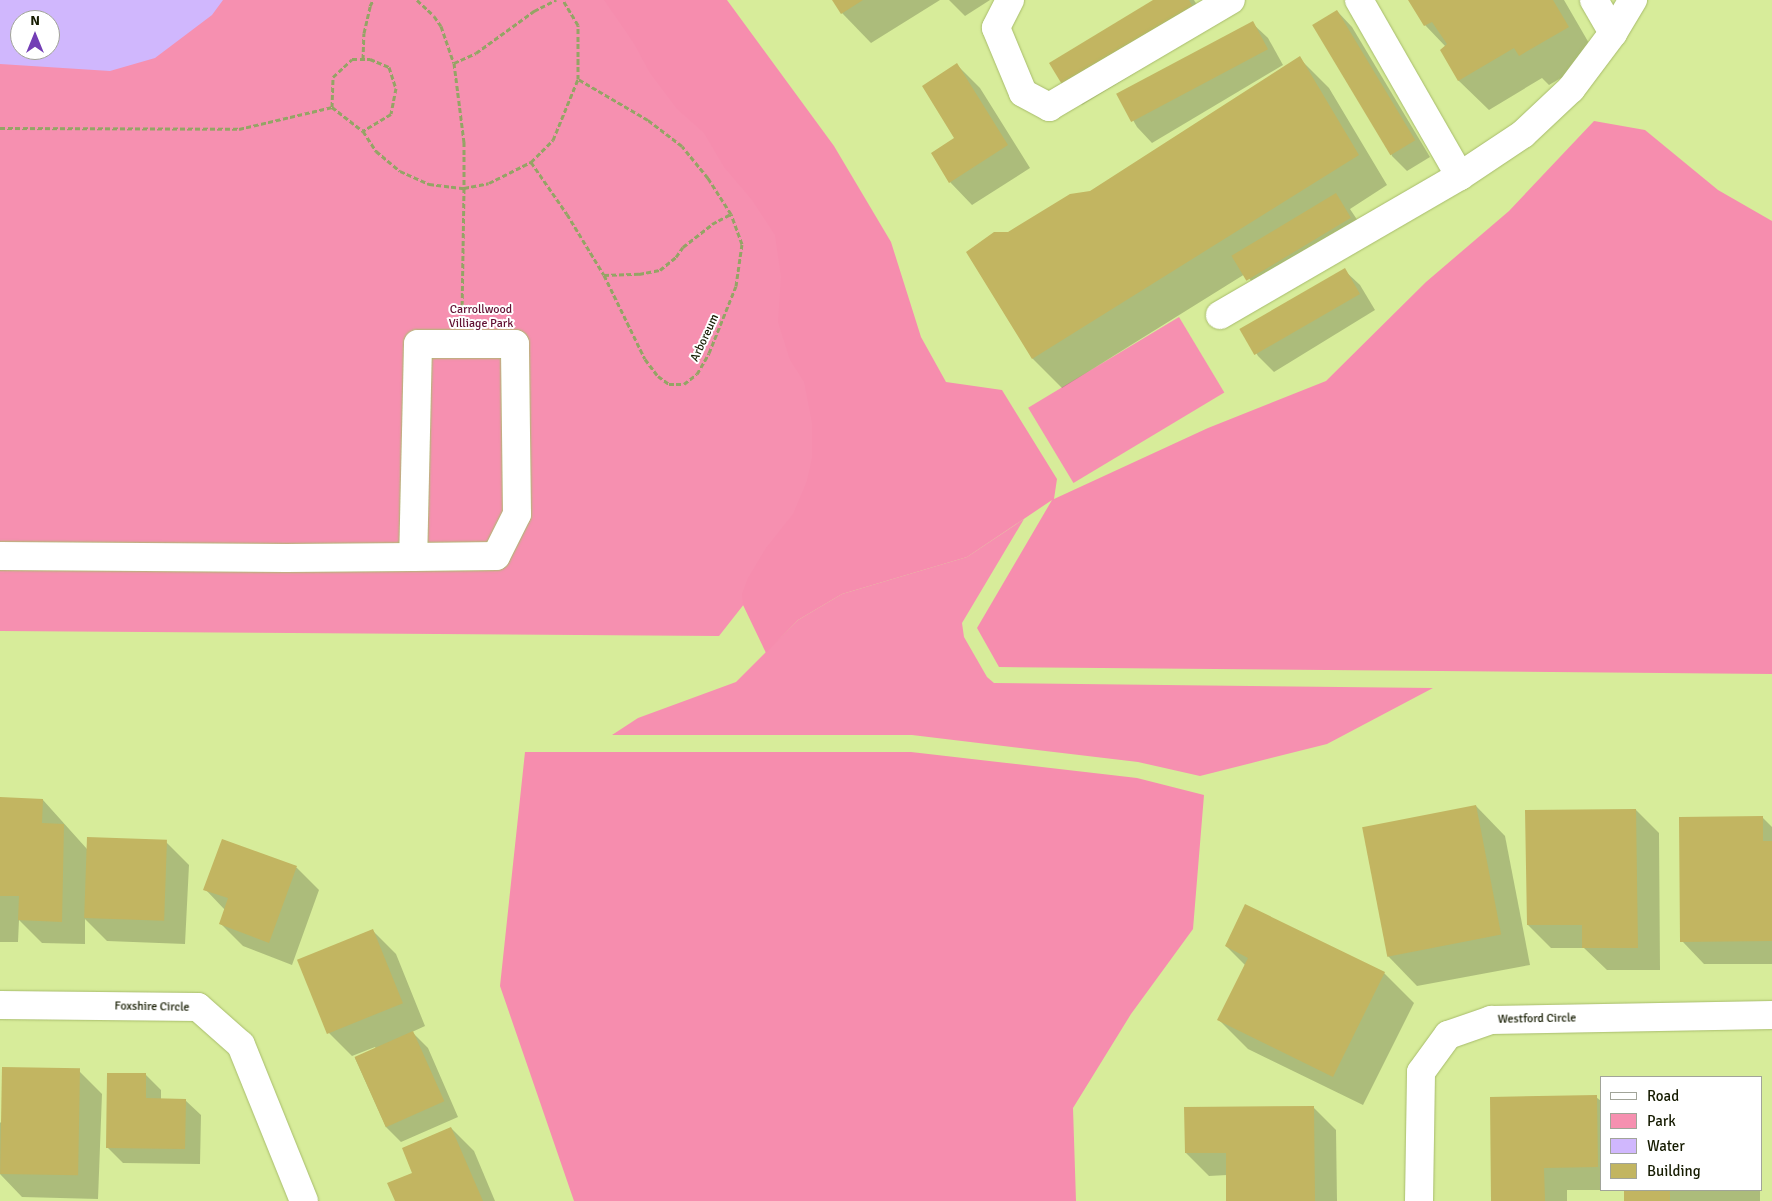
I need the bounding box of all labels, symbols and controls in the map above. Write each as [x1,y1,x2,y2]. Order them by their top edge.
north arrow [10,10,60,60]
text: N [30,12,40,29]
park label: Carrollwood Villiage Park [449,303,513,331]
street label: Arboreum [688,312,722,364]
street label: Foxshire Circle [114,999,190,1015]
street label: Westford Circle [1498,1011,1576,1027]
legend [1600,1076,1762,1191]
text: Road [1647,1087,1679,1105]
text: Park [1647,1112,1676,1130]
text: Water [1647,1137,1685,1155]
text: Building [1647,1162,1701,1180]

